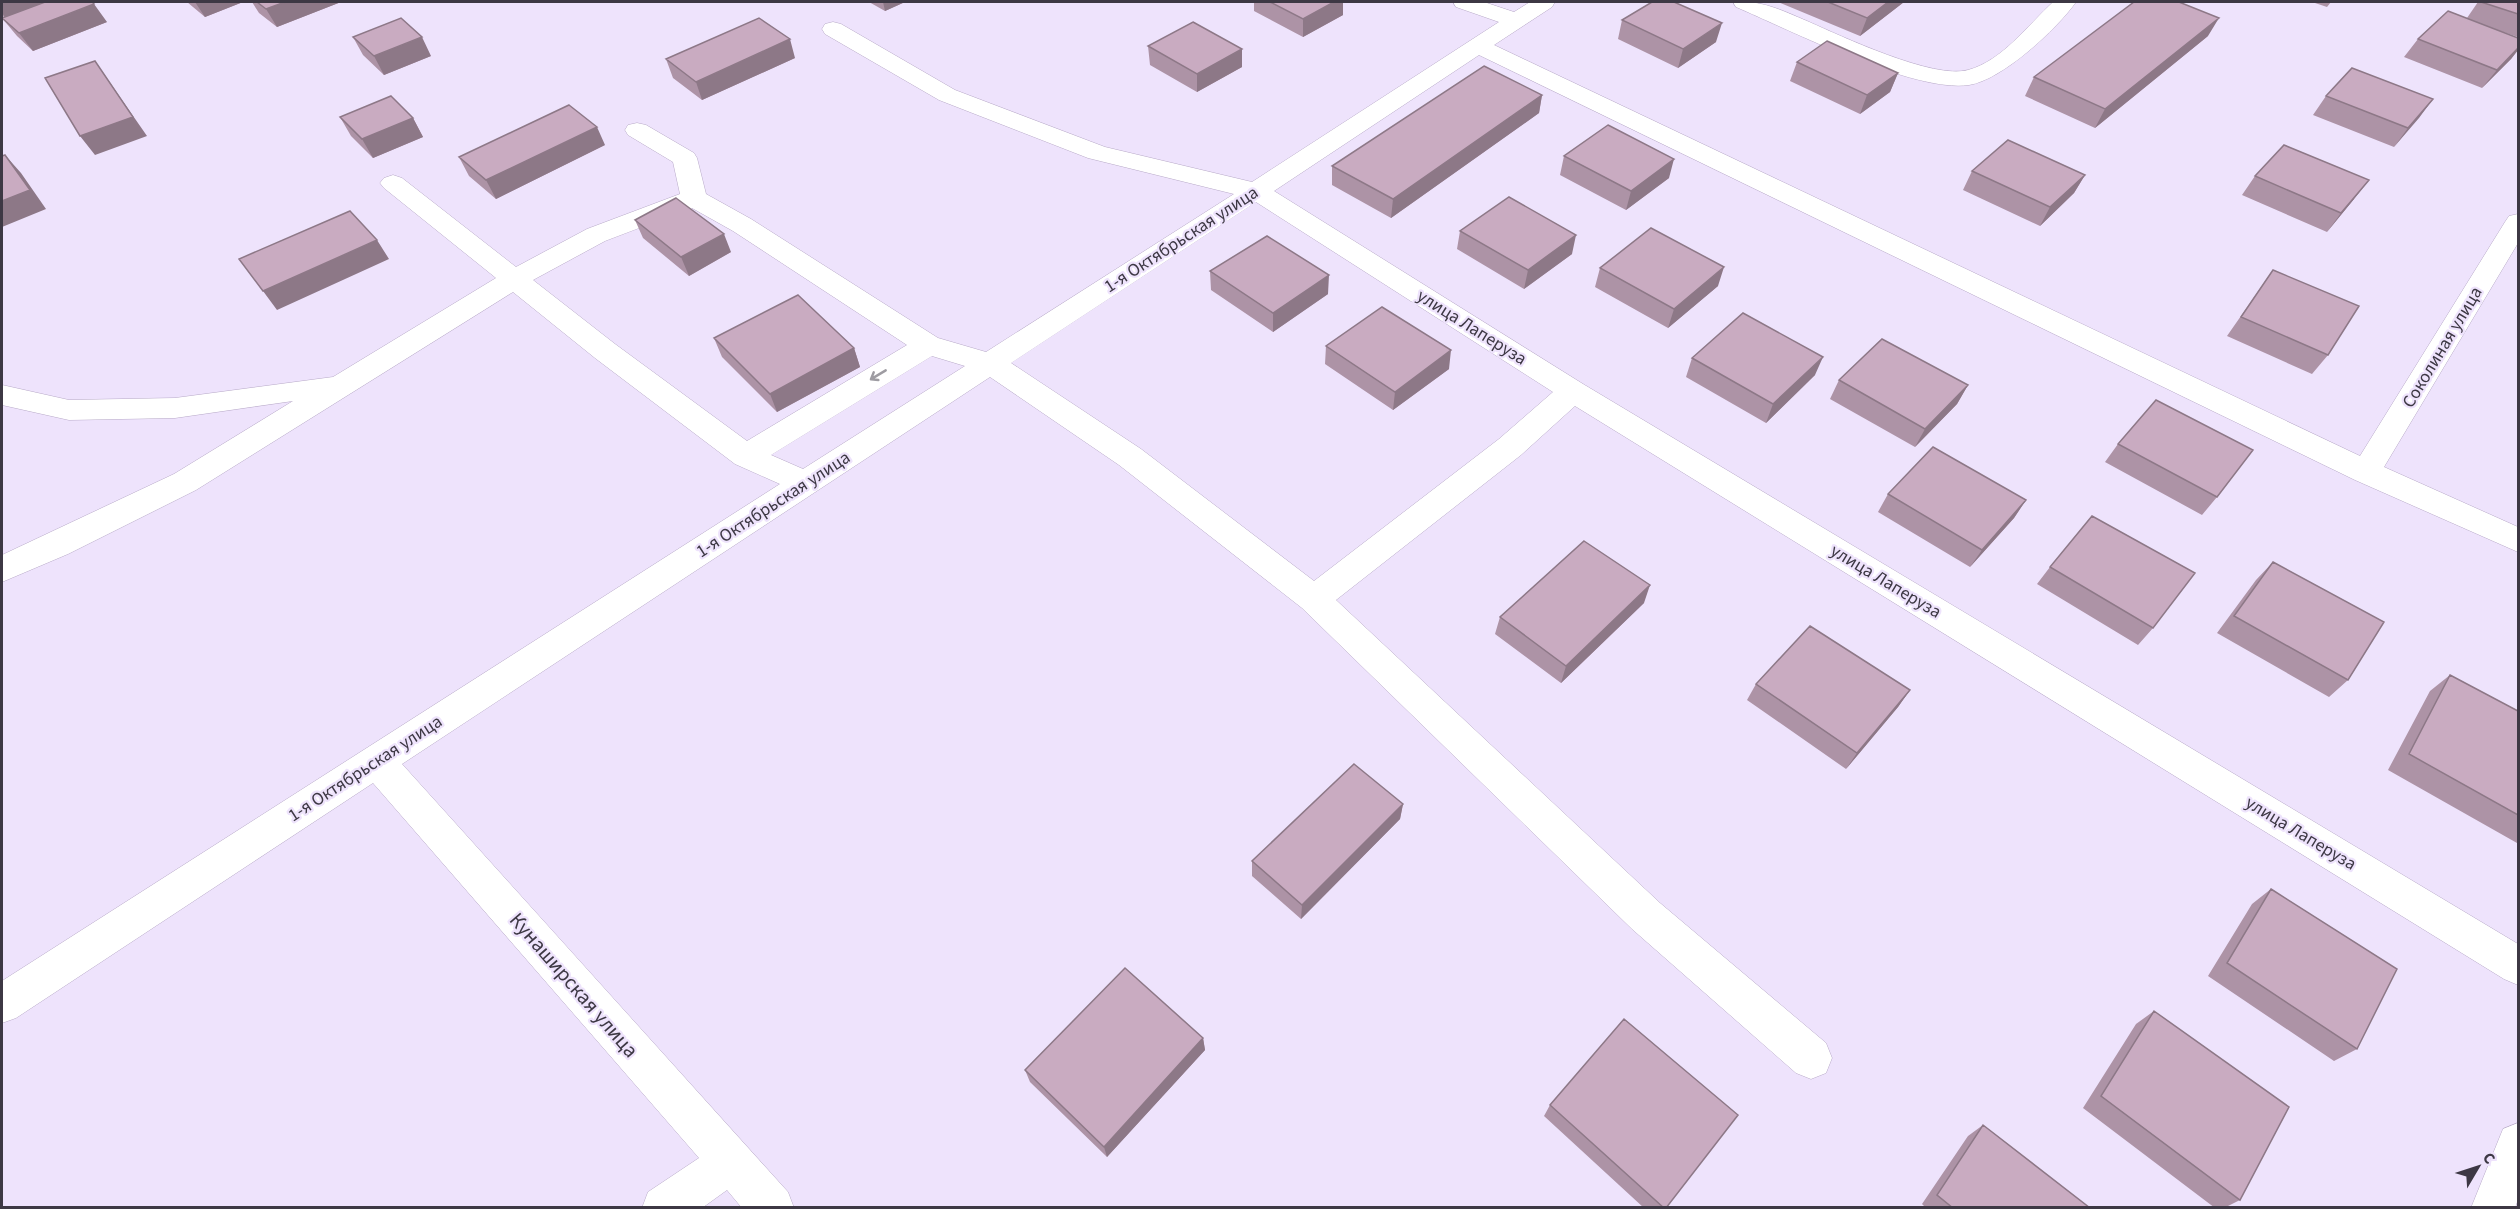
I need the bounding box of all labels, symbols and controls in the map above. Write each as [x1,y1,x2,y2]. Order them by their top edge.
street label: 1-я Октябрьская улица [1099,180,1263,299]
street label: Соколиная улица [2396,282,2489,413]
street label: улица Лаперуза [1412,284,1532,371]
one-way arrow [870,370,887,382]
street label: 1-я Октябрьская улица [691,445,855,564]
street label: улица Лаперуза [1826,538,1946,624]
street label: 1-я Октябрьская улица [283,709,447,828]
street label: улица Лаперуза [2241,790,2361,876]
street label: Кунаширская улица [502,906,646,1064]
north arrow [2448,1137,2508,1197]
text: С [2477,1148,2500,1169]

